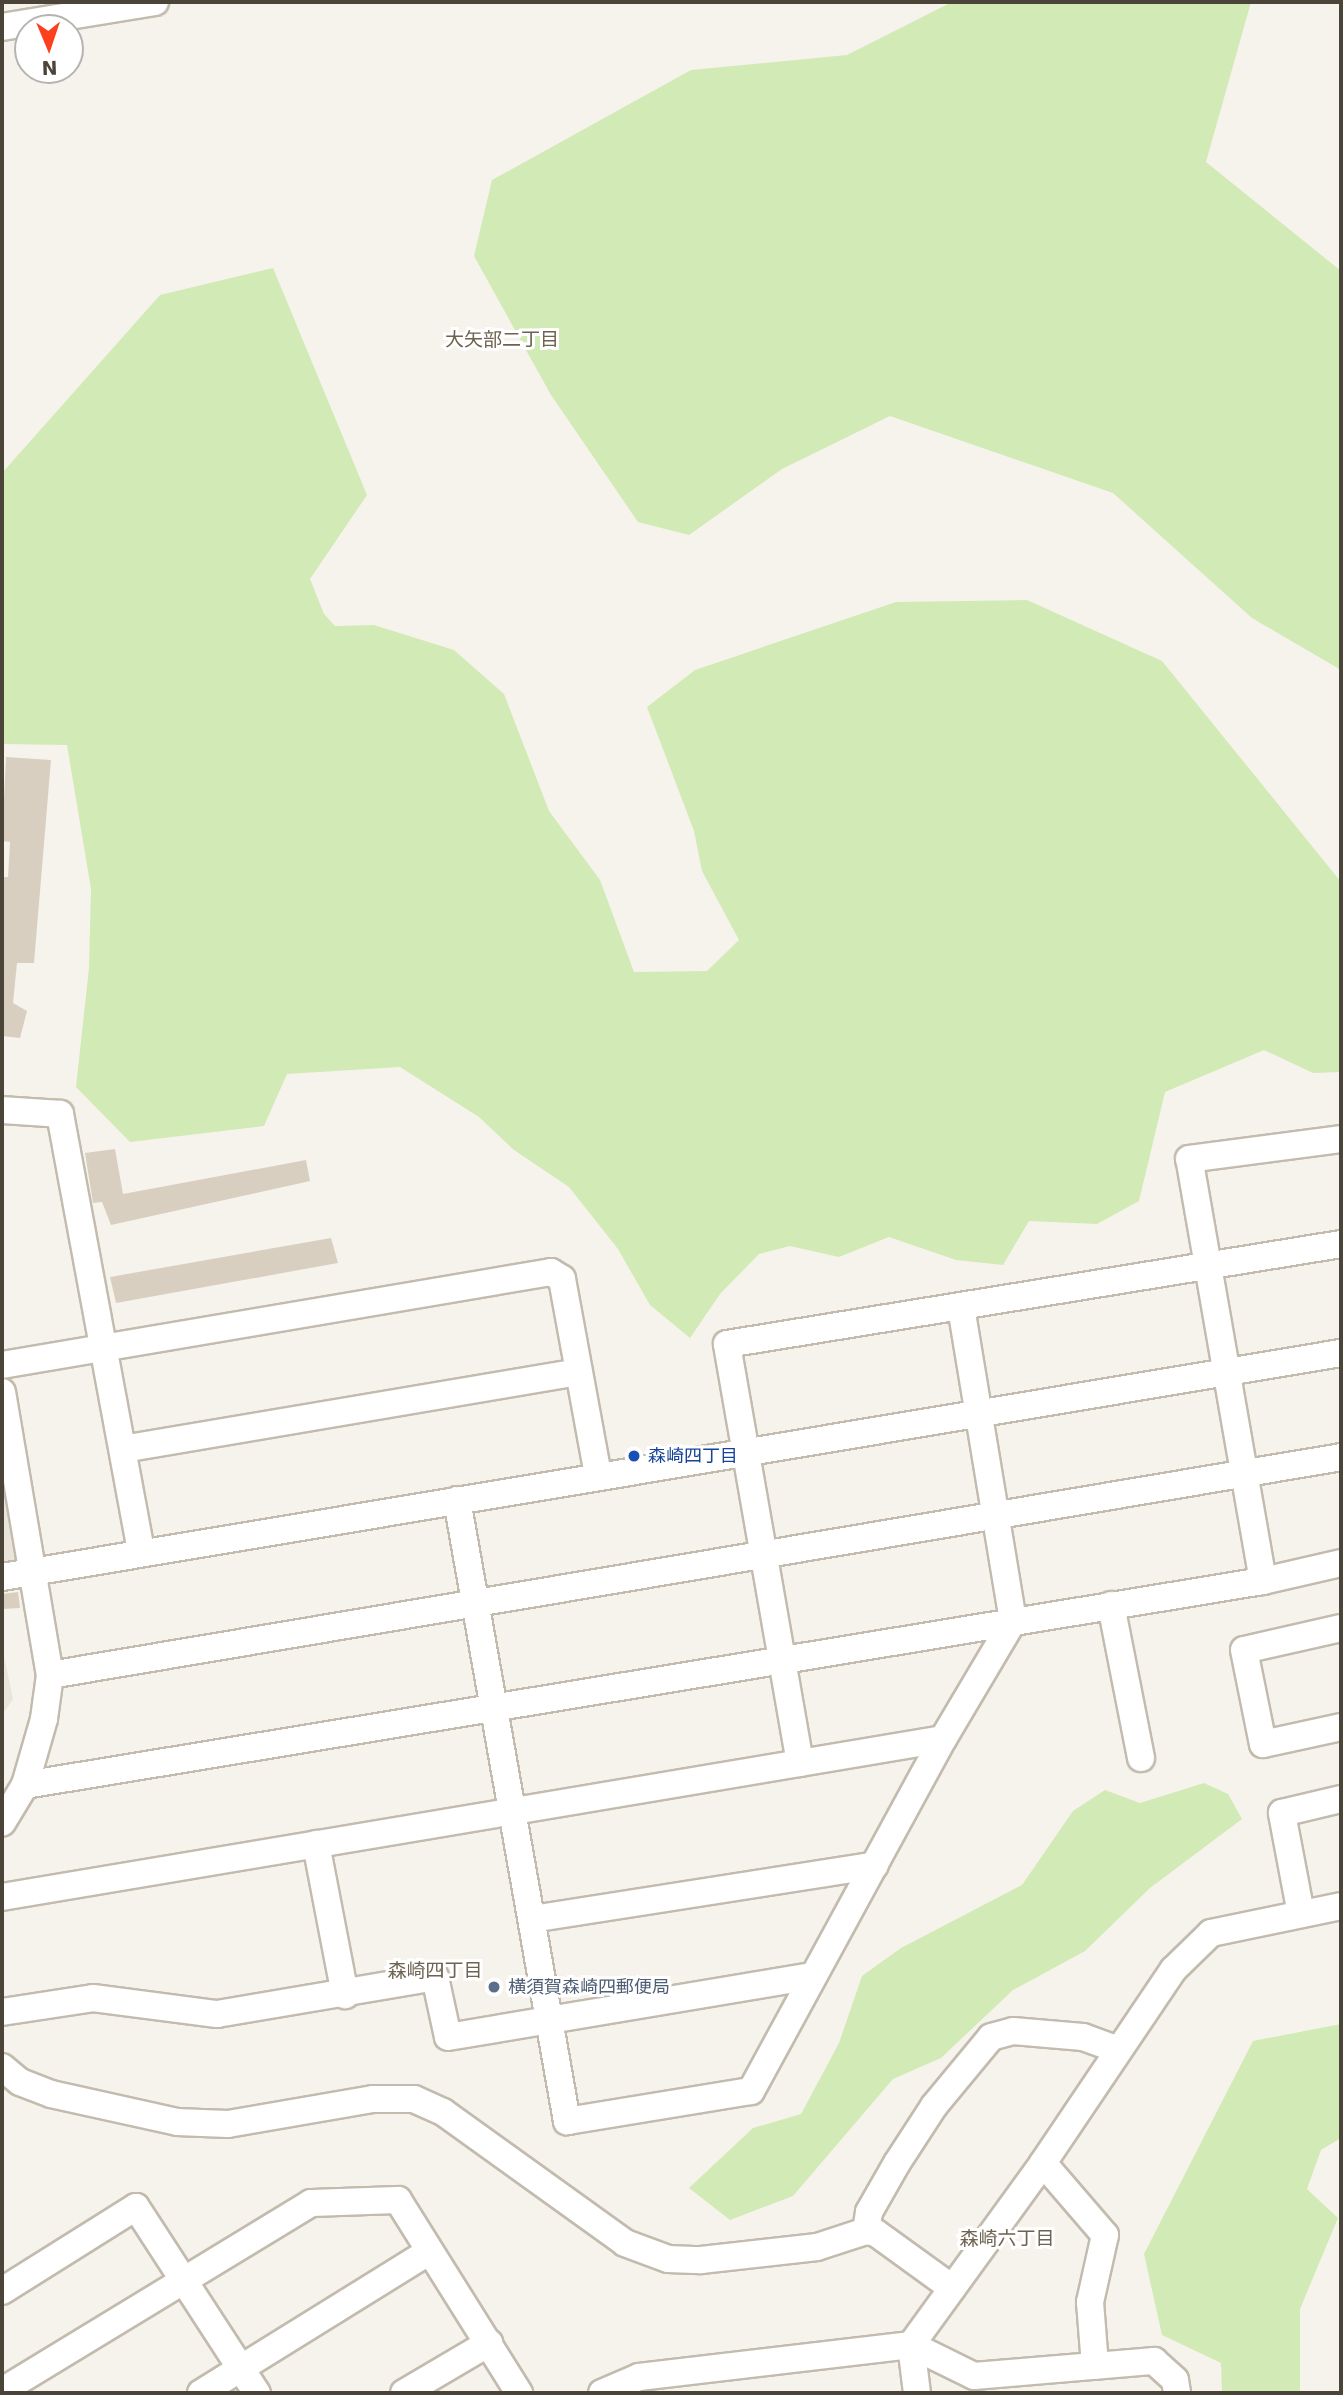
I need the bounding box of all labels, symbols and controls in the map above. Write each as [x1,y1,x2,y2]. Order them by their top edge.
north arrow [14,14,84,84]
text: N [41,57,58,79]
district label: 大矢部二丁目 [445,329,559,351]
place label: 森崎四丁目 [648,1445,738,1467]
marker: 森崎四丁目 [626,1448,642,1464]
district label: 森崎四丁目 [388,1960,482,1982]
place label: 横須賀森崎四郵便局 [508,1976,670,1998]
marker: 横須賀森崎四郵便局 [486,1979,502,1995]
district label: 森崎六丁目 [960,2228,1054,2250]

